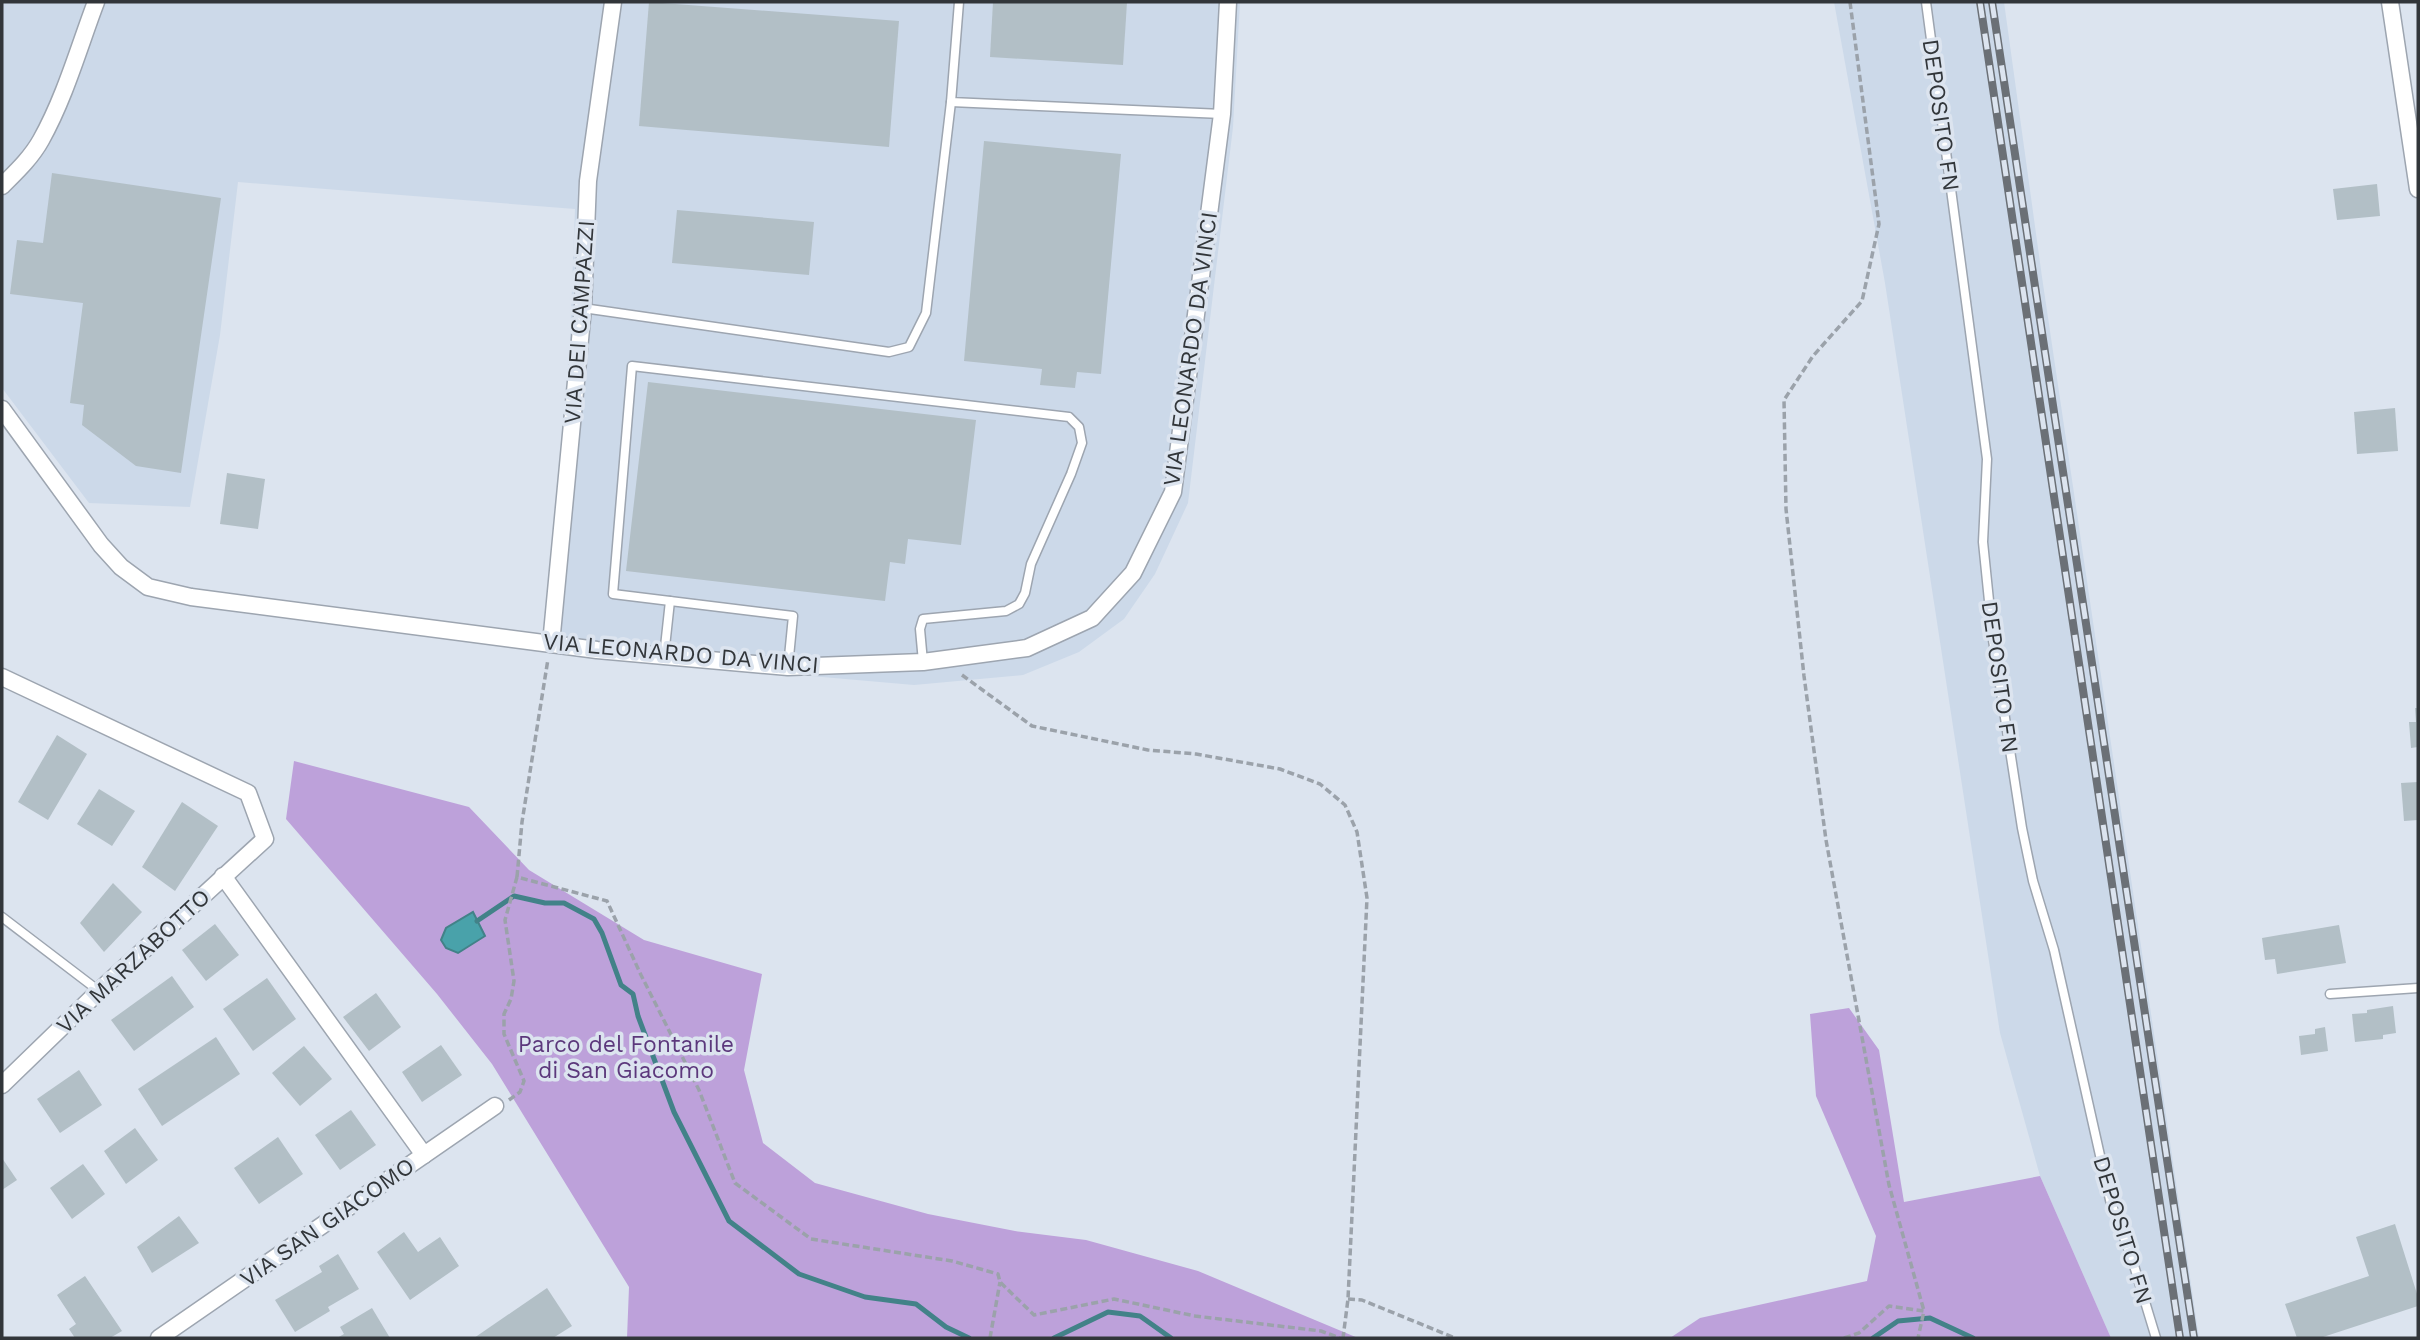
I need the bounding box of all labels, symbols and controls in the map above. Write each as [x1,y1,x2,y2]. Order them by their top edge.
street label: DEPOSITO FN [1916,37,1965,193]
street label: VIA LEONARDO DA VINCI [1158,210,1223,488]
street label: VIA DEI CAMPAZZI [559,219,600,425]
street label: DEPOSITO FN [1975,599,2024,755]
street label: VIA LEONARDO DA VINCI [542,628,820,679]
street label: VIA MARZABOTTO [51,883,216,1039]
park label: Parco del Fontanile di San Giacomo [518,1031,734,1084]
street label: VIA SAN GIACOMO [235,1152,419,1293]
street label: DEPOSITO FN [2087,1153,2158,1307]

